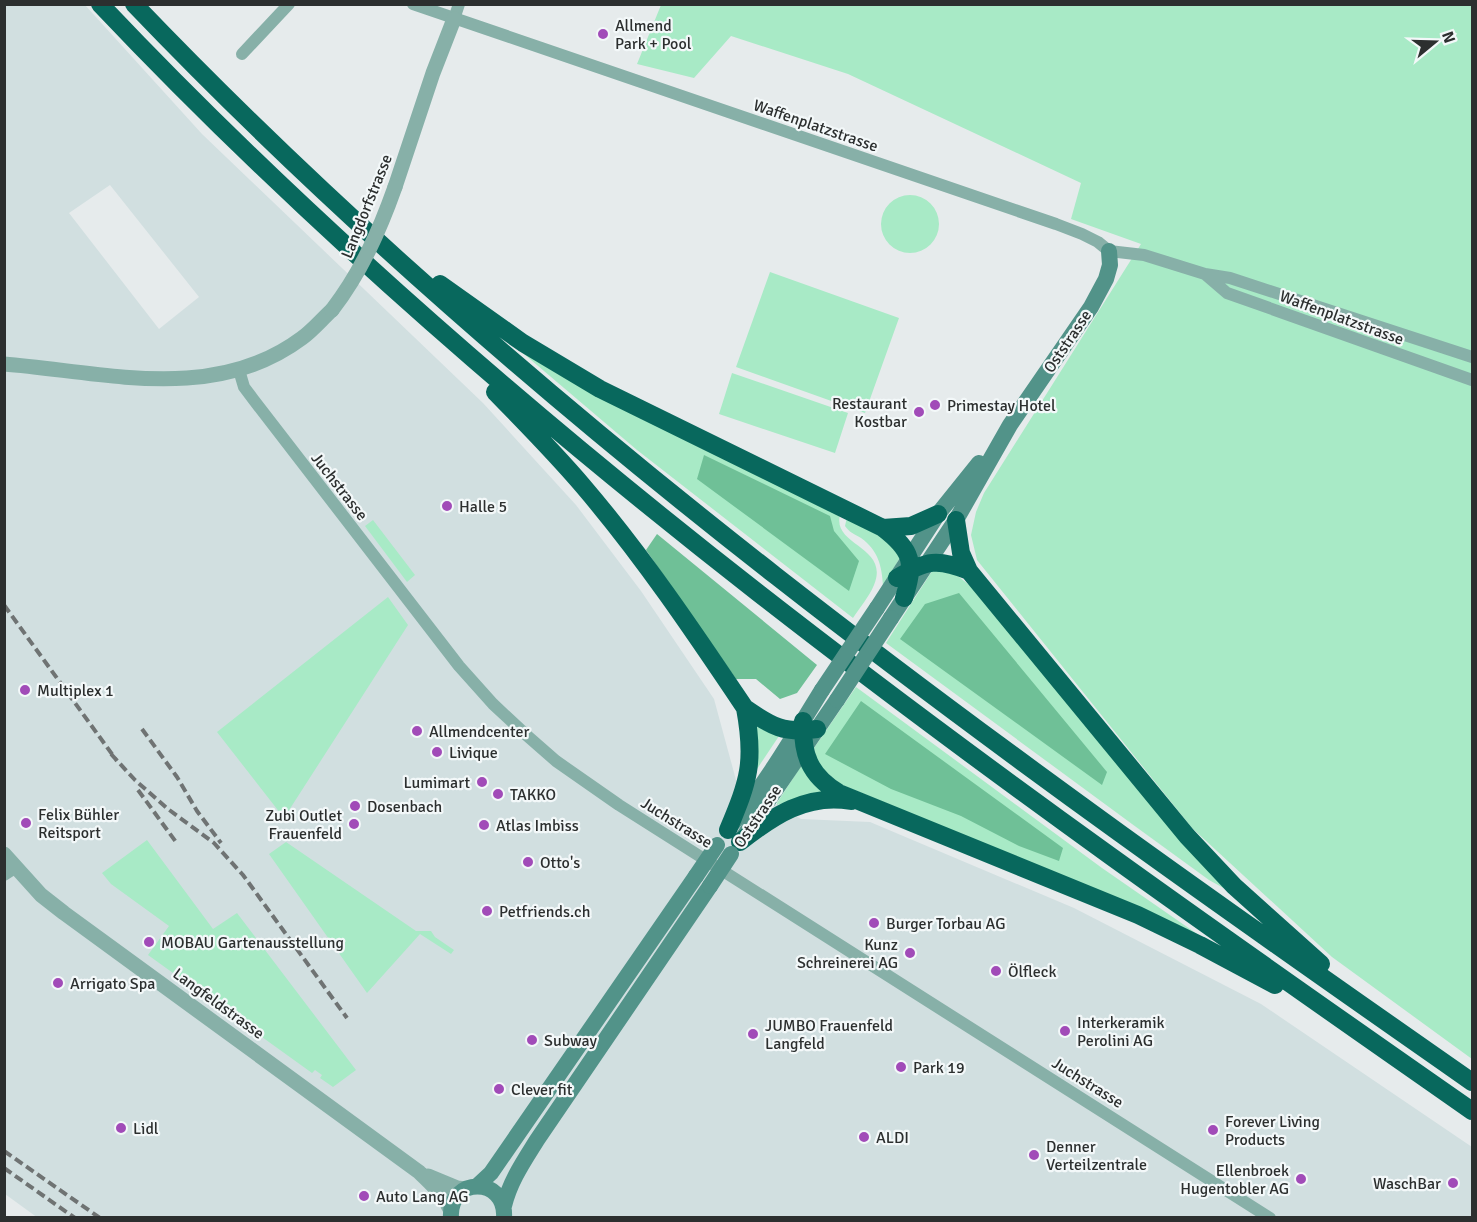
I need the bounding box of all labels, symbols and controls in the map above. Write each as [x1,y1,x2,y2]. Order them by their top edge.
north arrow [1405,12,1465,72]
place label: Allmend Park + Pool [615,16,692,54]
marker: Allmend Park + Pool [596,27,610,41]
text: N [1437,29,1460,46]
street label: Waffenplatzstrasse [751,95,881,157]
street label: Langdorfstrasse [337,151,397,261]
street label: Waffenplatzstrasse [1277,286,1406,350]
street label: Oststrasse [1040,306,1096,377]
place label: Restaurant Kostbar [832,394,907,432]
place label: Primestay Hotel [947,396,1056,416]
marker: Primestay Hotel [928,398,942,412]
marker: Restaurant Kostbar [912,405,926,419]
street label: Juchstrasse [307,449,372,525]
place label: Halle 5 [459,497,507,517]
marker: Halle 5 [440,499,454,513]
place label: Multiplex 1 [37,681,114,701]
marker: Multiplex 1 [18,683,32,697]
place label: Allmendcenter [429,722,529,742]
marker: Allmendcenter [410,724,424,738]
place label: Livique [449,743,498,763]
marker: Livique [430,745,444,759]
place label: Lumimart [404,773,470,793]
marker: Lumimart [475,775,489,789]
street label: Oststrasse [730,781,786,852]
place label: TAKKO [510,785,556,805]
marker: TAKKO [491,787,505,801]
street label: Juchstrasse [637,793,716,853]
place label: Dosenbach [367,797,442,817]
marker: Dosenbach [348,799,362,813]
place label: Felix Bühler Reitsport [38,805,119,843]
place label: Zubi Outlet Frauenfeld [265,806,342,844]
marker: Felix Bühler Reitsport [19,816,33,830]
place label: Atlas Imbiss [496,816,579,836]
marker: Zubi Outlet Frauenfeld [347,817,361,831]
marker: Atlas Imbiss [477,818,491,832]
place label: Otto's [540,853,580,873]
marker: Otto's [521,855,535,869]
place label: Petfriends.ch [499,902,590,922]
marker: Petfriends.ch [480,904,494,918]
place label: Burger Torbau AG [886,914,1005,934]
marker: Burger Torbau AG [867,916,881,930]
place label: MOBAU Gartenausstellung [161,933,344,953]
marker: MOBAU Gartenausstellung [142,935,156,949]
place label: Kunz Schreinerei AG [797,935,898,973]
marker: Kunz Schreinerei AG [903,946,917,960]
place label: Ölfleck [1008,962,1056,982]
street label: Langfeldstrasse [169,964,268,1044]
marker: Ölfleck [989,964,1003,978]
place label: Arrigato Spa [70,974,155,994]
marker: Arrigato Spa [51,976,65,990]
place label: Interkeramik Perolini AG [1077,1013,1165,1051]
place label: JUMBO Frauenfeld Langfeld [765,1016,893,1054]
marker: Interkeramik Perolini AG [1058,1024,1072,1038]
marker: JUMBO Frauenfeld Langfeld [746,1027,760,1041]
place label: Subway [544,1031,597,1051]
marker: Subway [525,1033,539,1047]
street label: Juchstrasse [1048,1053,1127,1113]
place label: Park 19 [913,1058,965,1078]
marker: Park 19 [894,1060,908,1074]
place label: Clever fit [511,1080,573,1100]
marker: Clever fit [492,1082,506,1096]
place label: Forever Living Products [1225,1112,1320,1150]
place label: Lidl [133,1119,159,1139]
marker: Lidl [114,1121,128,1135]
marker: Forever Living Products [1206,1123,1220,1137]
place label: ALDI [876,1128,909,1148]
marker: ALDI [857,1130,871,1144]
place label: Denner Verteilzentrale [1046,1137,1147,1175]
marker: Denner Verteilzentrale [1027,1148,1041,1162]
place label: Ellenbroek Hugentobler AG [1180,1161,1289,1199]
marker: Ellenbroek Hugentobler AG [1294,1172,1308,1186]
place label: WaschBar [1373,1174,1441,1194]
marker: WaschBar [1446,1176,1460,1190]
place label: Auto Lang AG [376,1187,469,1207]
marker: Auto Lang AG [357,1189,371,1203]

